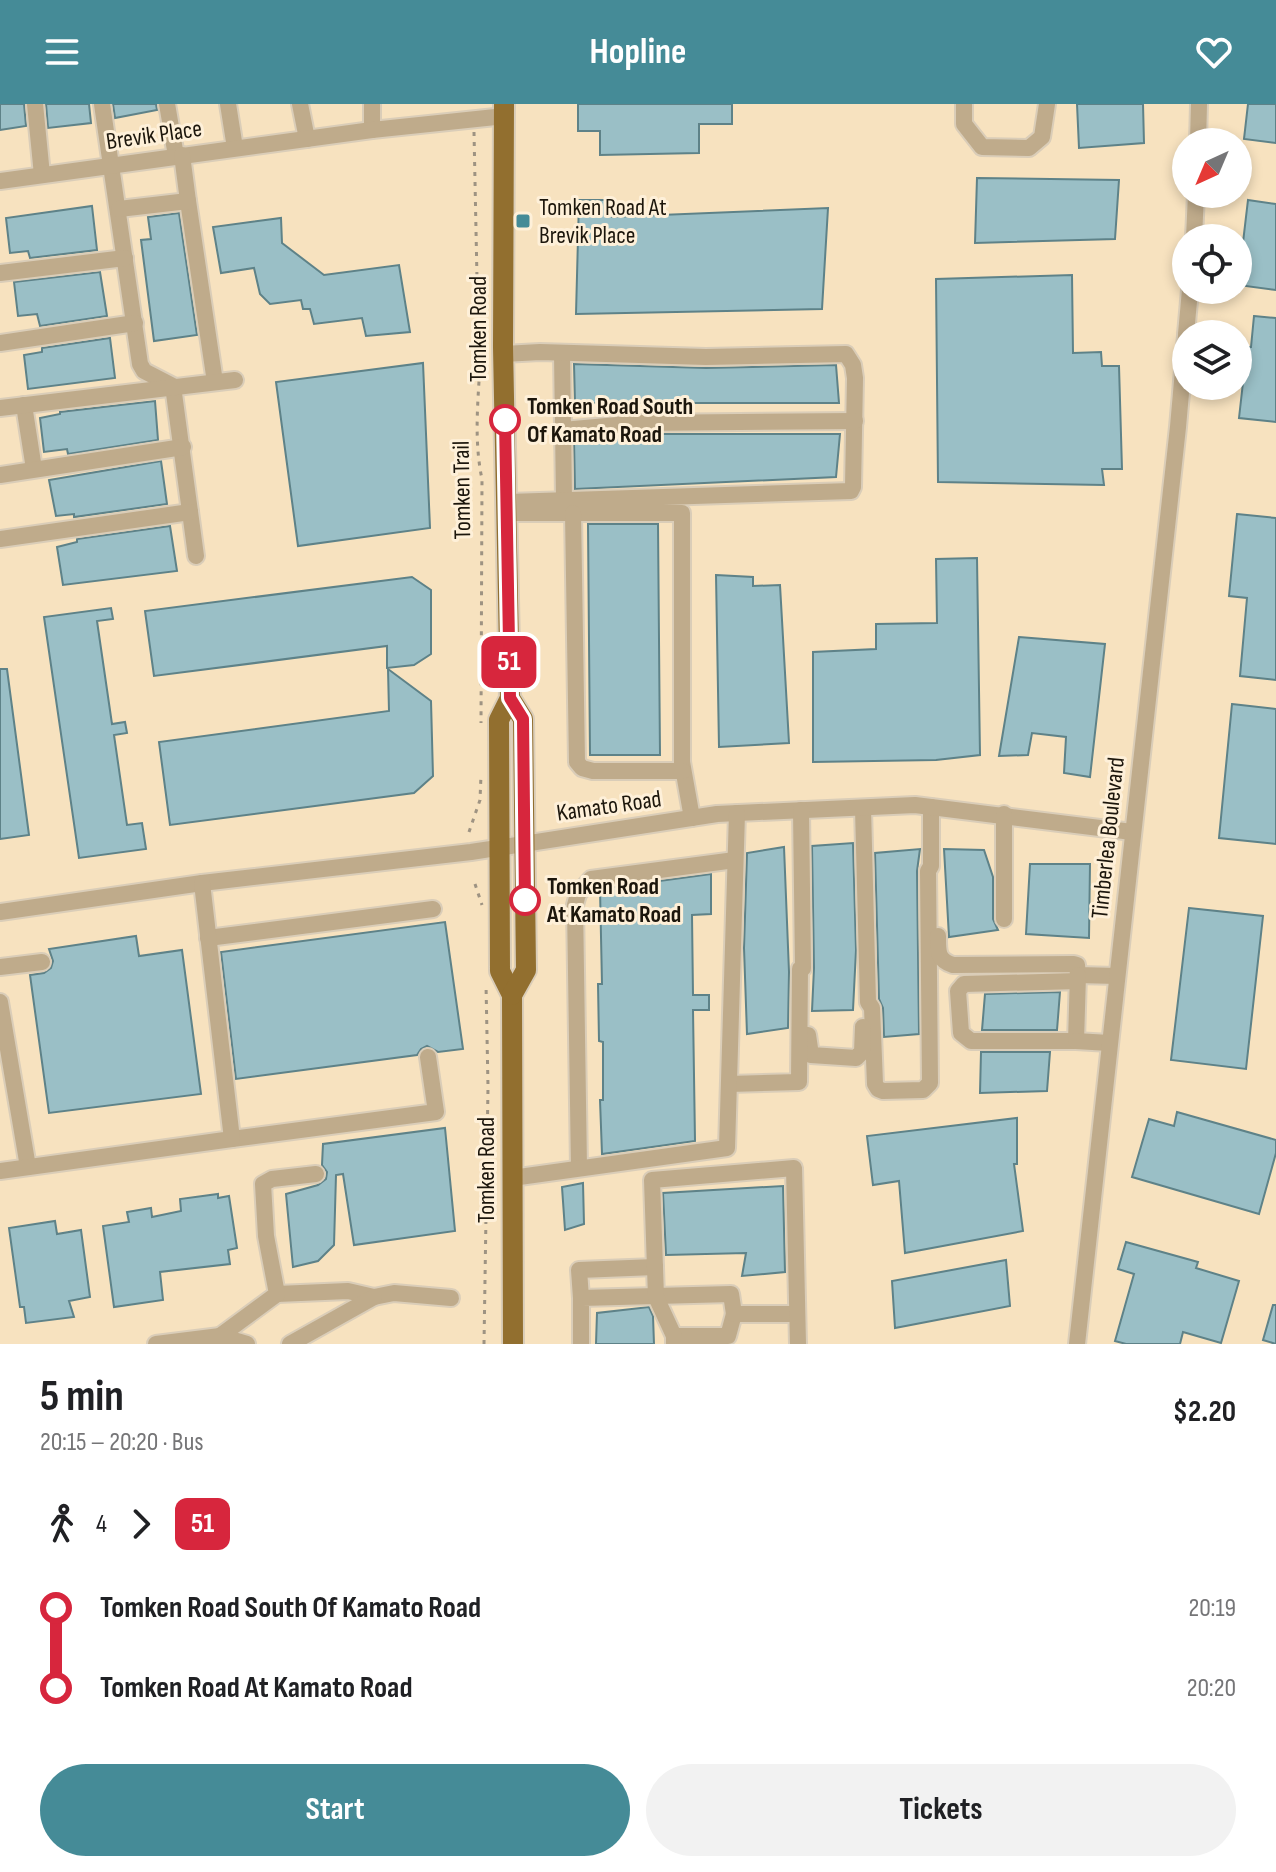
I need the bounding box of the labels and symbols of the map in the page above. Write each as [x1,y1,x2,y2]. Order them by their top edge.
street label: Brevik Place [104,114,204,156]
north arrow [1172,128,1252,208]
place label: Tomken Road At Brevik Place [539,193,667,250]
marker: Tomken Road At Brevik Place [514,212,532,230]
street label: Tomken Road [464,276,493,382]
place label: Tomken Road South Of Kamato Road [527,392,693,449]
marker: Tomken Road South Of Kamato Road [490,405,520,435]
street label: Tomken Trail [447,440,477,540]
line badge: 51 [473,636,545,688]
street label: Timberlea Boulevard [1085,756,1131,920]
street label: Kamato Road [555,784,663,828]
place label: Tomken Road At Kamato Road [546,872,681,929]
marker: Tomken Road At Kamato Road [510,885,540,915]
street label: Tomken Road [472,1117,501,1223]

